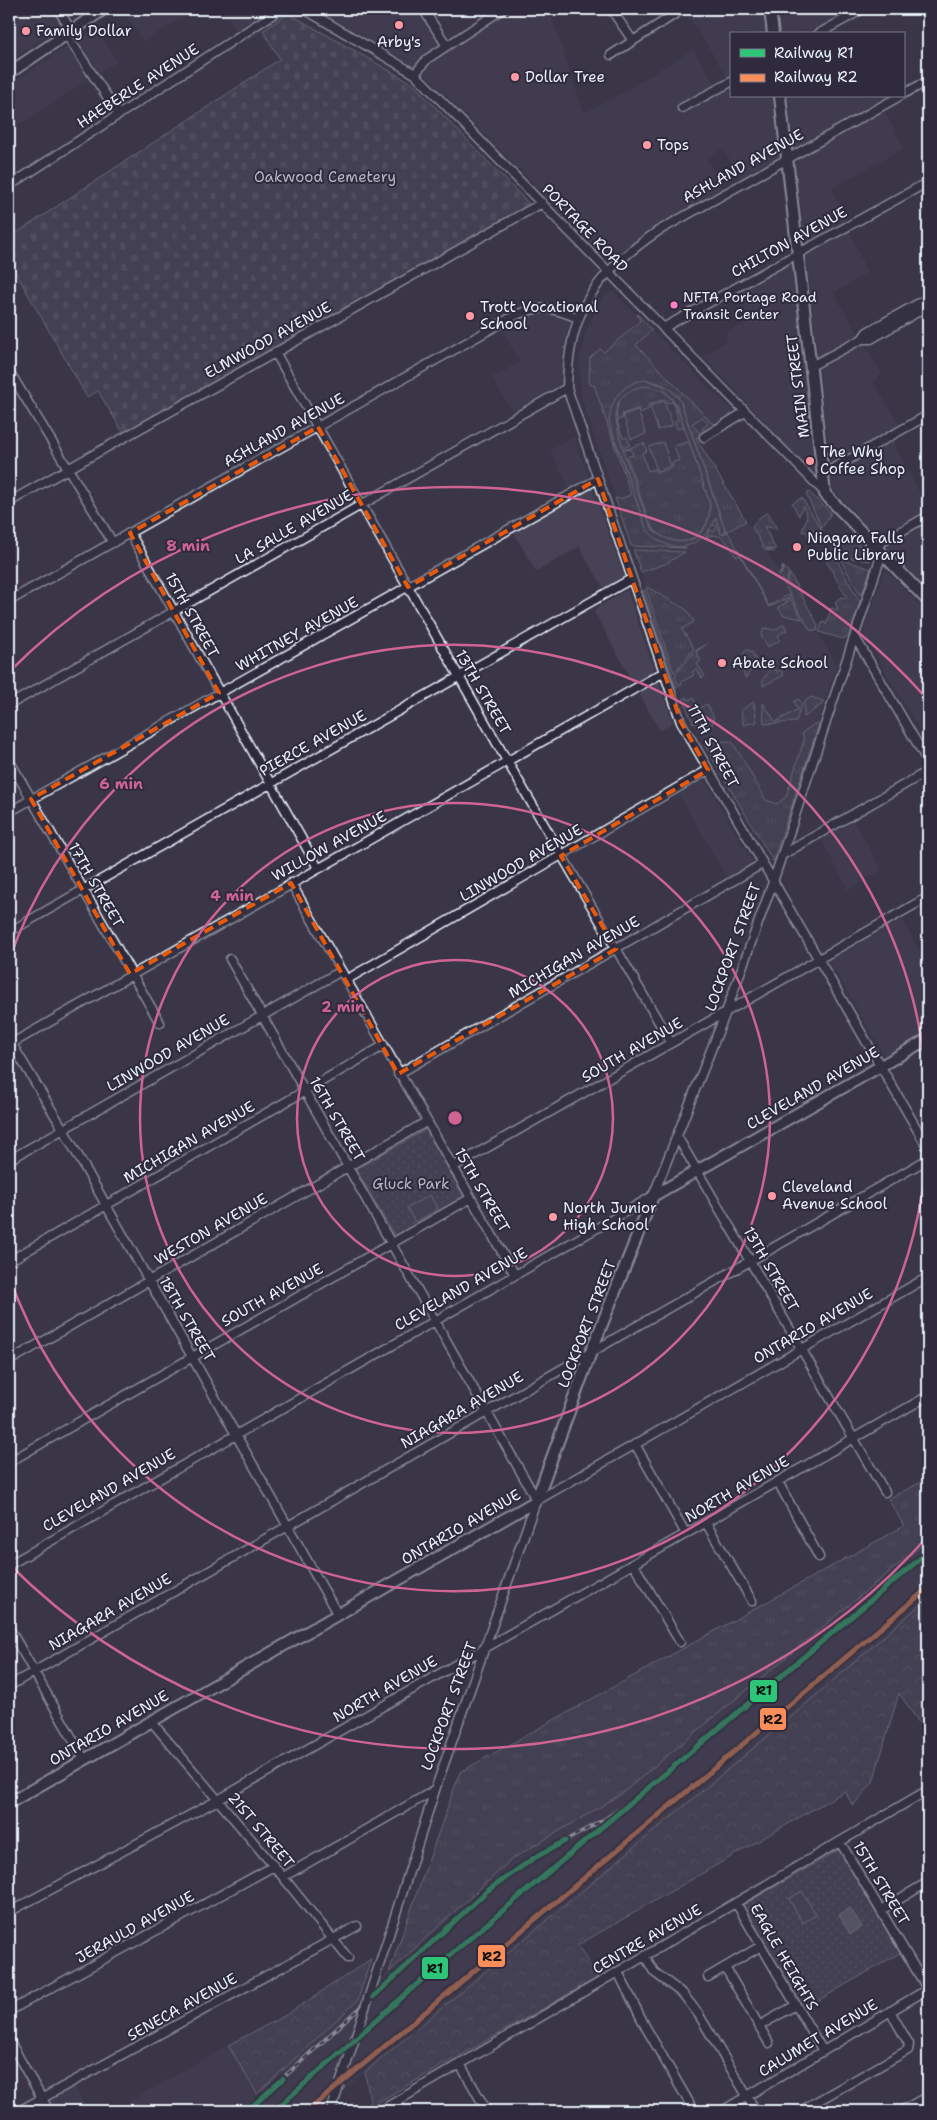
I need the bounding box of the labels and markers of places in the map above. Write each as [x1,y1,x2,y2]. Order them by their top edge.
marker: Arby's [393,19,405,31]
place label: Family Dollar [36,21,132,41]
marker: Family Dollar [20,25,32,37]
place label: Arby's [377,32,421,52]
place label: Dollar Tree [525,67,605,87]
marker: Dollar Tree [509,71,521,83]
place label: Tops [657,135,689,155]
marker: Tops [641,139,653,151]
place label: NFTA Portage Road Transit Center [683,288,817,323]
place label: Trott Vocational School [480,297,598,334]
marker: NFTA Portage Road Transit Center [669,300,679,310]
marker: Trott Vocational School [464,310,476,322]
place label: The Why Coffee Shop [820,442,905,479]
marker: The Why Coffee Shop [804,455,816,467]
place label: Niagara Falls Public Library [807,528,905,565]
marker: Niagara Falls Public Library [791,541,803,553]
place label: Abate School [732,653,828,673]
marker: Abate School [716,657,728,669]
centre of rings [446,1109,464,1127]
place label: Cleveland Avenue School [782,1177,888,1214]
marker: Cleveland Avenue School [766,1190,778,1202]
place label: North Junior High School [563,1198,657,1235]
marker: North Junior High School [547,1211,559,1223]

